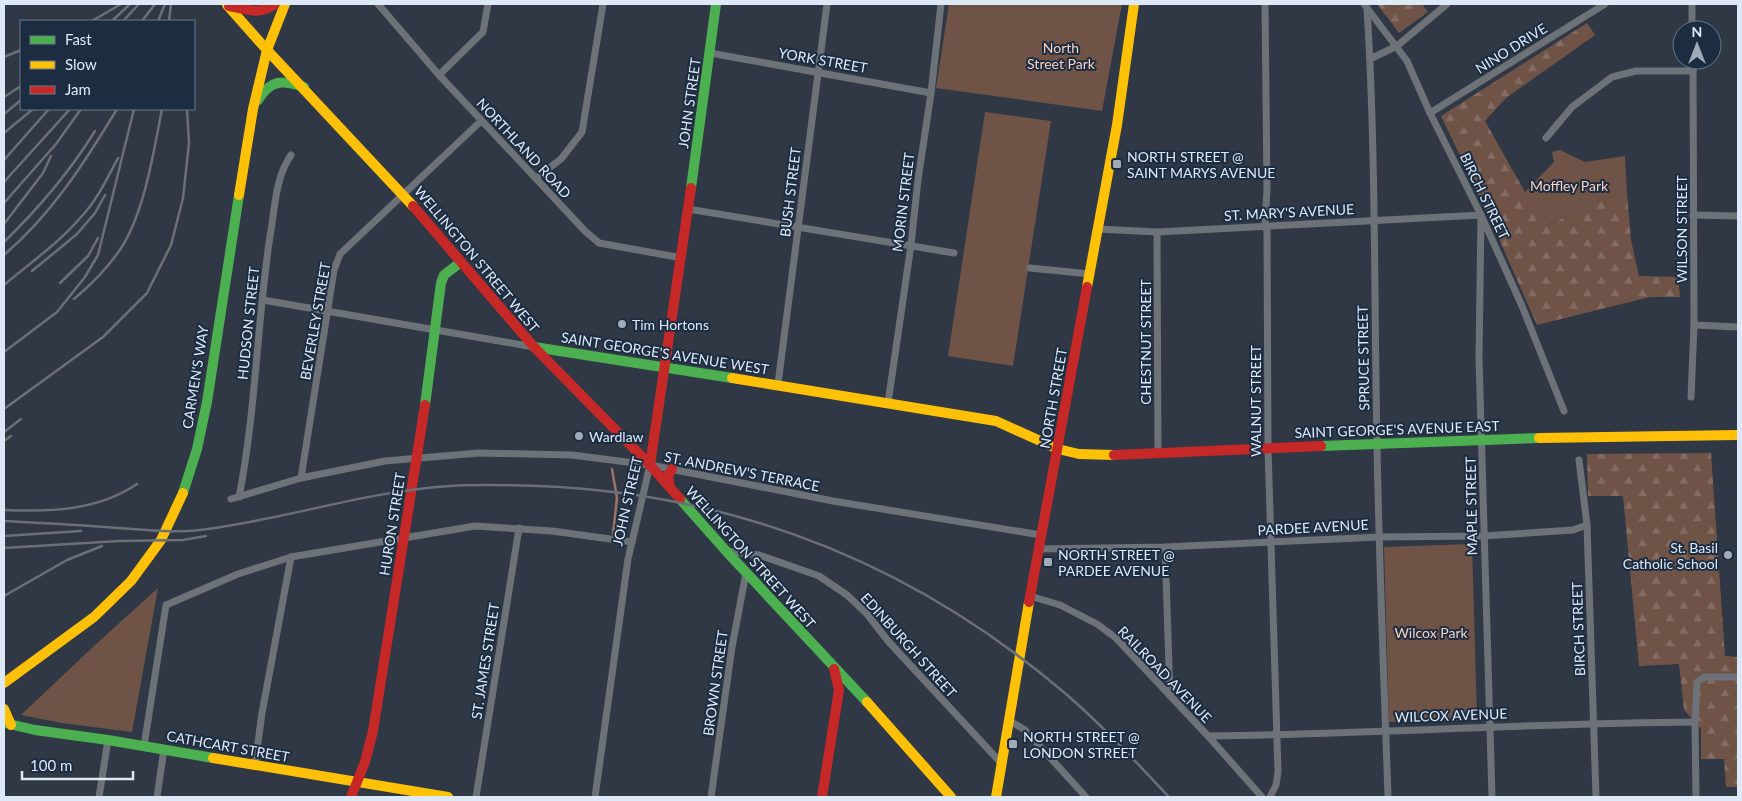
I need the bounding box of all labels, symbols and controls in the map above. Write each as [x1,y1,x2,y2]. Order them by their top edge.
street label: NINO DRIVE [1472,19,1550,77]
legend [20,20,195,110]
north arrow [1672,20,1722,70]
text: N [1692,23,1702,40]
text: Fast [65,30,92,48]
park label: North Street Park [1027,39,1096,72]
street label: YORK STREET [777,44,870,76]
text: Slow [65,55,97,73]
street label: JOHN STREET [674,56,704,149]
text: Jam [65,80,91,98]
street label: NORTHLAND ROAD [473,94,575,202]
street label: BUSH STREET [776,145,804,238]
place label: NORTH STREET @ SAINT MARYS AVENUE [1127,148,1275,181]
street label: MORIN STREET [888,150,918,253]
street label: BIRCH STREET [1457,150,1514,243]
marker: NORTH STREET @ SAINT MARYS AVENUE [1111,158,1123,170]
street label: WILSON STREET [1673,174,1690,283]
park label: Moffley Park [1530,177,1609,194]
street label: WELLINGTON STREET WEST [411,182,544,336]
street label: ST. MARY'S AVENUE [1223,200,1355,224]
street label: BEVERLEY STREET [296,260,334,381]
street label: HUDSON STREET [234,265,262,380]
street label: CHESTNUT STREET [1137,279,1154,405]
street label: SPRUCE STREET [1354,305,1372,411]
place label: Tim Hortons [632,316,709,333]
marker: Tim Hortons [616,318,628,330]
street label: CARMEN'S WAY [178,324,212,430]
street label: SAINT GEORGE'S AVENUE WEST [560,328,771,378]
street label: WALNUT STREET [1247,344,1264,457]
street label: NORTH STREET [1036,346,1070,450]
street label: SAINT GEORGE'S AVENUE EAST [1294,417,1501,441]
place label: Wardlaw [589,428,644,445]
marker: Wardlaw [573,430,585,442]
street label: ST. ANDREW'S TERRACE [663,448,821,494]
street label: JOHN STREET [608,454,646,547]
street label: MAPLE STREET [1462,456,1480,556]
street label: HURON STREET [375,470,409,577]
street label: WELLINGTON STREET WEST [683,482,820,632]
street label: PARDEE AVENUE [1257,516,1369,538]
place label: St. Basil Catholic School [1623,539,1718,572]
place label: NORTH STREET @ PARDEE AVENUE [1058,546,1175,579]
marker: St. Basil Catholic School [1722,549,1734,561]
marker: NORTH STREET @ PARDEE AVENUE [1042,556,1054,568]
street label: BIRCH STREET [1568,581,1588,676]
street label: EDINBURGH STREET [858,589,961,701]
street label: ST. JAMES STREET [467,601,503,721]
street label: RAILROAD AVENUE [1115,622,1215,726]
park label: Wilcox Park [1394,624,1468,641]
street label: BROWN STREET [699,628,731,737]
street label: WILCOX AVENUE [1394,705,1508,725]
street label: CATHCART STREET [165,727,292,765]
place label: NORTH STREET @ LONDON STREET [1023,728,1140,761]
marker: NORTH STREET @ LONDON STREET [1007,738,1019,750]
scale bar [22,748,134,780]
text: 100 m [30,756,72,774]

